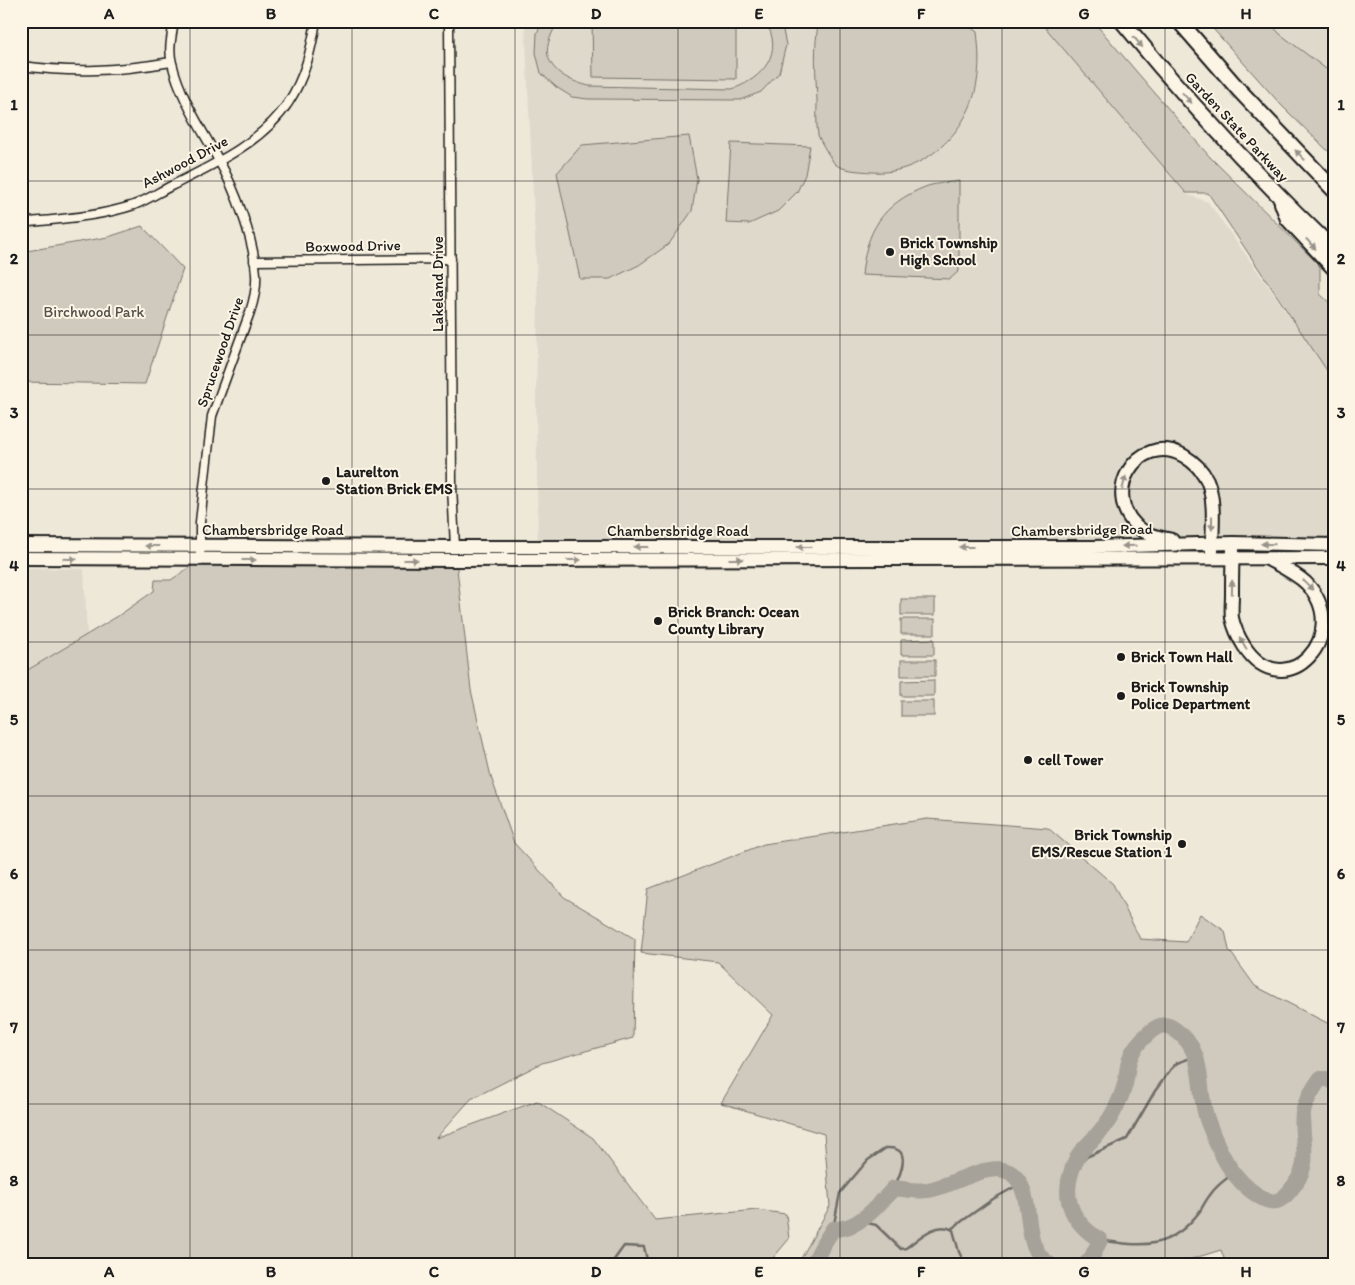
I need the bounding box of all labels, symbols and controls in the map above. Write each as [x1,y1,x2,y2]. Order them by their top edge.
text: A [103,4,115,23]
text: B [266,4,277,23]
text: C [429,4,440,23]
text: D [591,4,602,23]
text: E [755,4,764,23]
text: F [917,4,926,23]
text: G [1078,4,1090,23]
text: H [1240,4,1252,23]
one-way arrow [1133,35,1144,48]
street label: Garden State Parkway [1181,68,1293,186]
one-way arrow [1181,92,1193,104]
text: 1 [10,95,18,114]
text: 1 [1337,95,1345,114]
street label: Ashwood Drive [139,132,231,192]
one-way arrow [1294,150,1306,162]
place label: Brick Township High School [900,234,998,270]
street label: Boxwood Drive [305,236,401,256]
street label: Lakeland Drive [429,236,447,332]
one-way arrow [1305,237,1317,249]
marker: Brick Township High School [884,246,896,258]
text: 2 [10,249,19,268]
text: 2 [1337,249,1346,268]
street label: Sprucewood Drive [193,295,247,409]
park label: Birchwood Park [44,303,145,321]
text: 3 [10,403,19,422]
text: 3 [1337,403,1346,422]
place label: Laurelton Station Brick EMS [336,463,453,498]
marker: Laurelton Station Brick EMS [320,475,332,487]
one-way arrow [1120,475,1128,491]
one-way arrow [1208,515,1216,531]
street label: Chambersbridge Road [1011,520,1154,540]
street label: Chambersbridge Road [202,521,345,539]
street label: Chambersbridge Road [607,522,750,540]
one-way arrow [1259,540,1275,548]
one-way arrow [143,542,159,550]
one-way arrow [1120,542,1136,550]
one-way arrow [633,543,649,551]
one-way arrow [796,543,812,551]
one-way arrow [958,543,974,551]
one-way arrow [62,555,78,563]
one-way arrow [729,555,745,563]
text: 4 [9,556,19,575]
one-way arrow [241,556,257,564]
one-way arrow [404,556,420,564]
one-way arrow [566,556,582,564]
text: 4 [1336,556,1346,575]
one-way arrow [1228,579,1236,595]
one-way arrow [1302,579,1314,591]
place label: Brick Branch: Ocean County Library [668,603,800,639]
marker: Brick Branch: Ocean County Library [652,615,664,627]
one-way arrow [1239,637,1248,650]
place label: Brick Town Hall [1131,648,1233,666]
marker: Brick Town Hall [1115,651,1127,663]
place label: Brick Township Police Department [1131,678,1251,714]
marker: Brick Township Police Department [1115,690,1127,702]
text: 5 [10,710,19,729]
text: 5 [1337,710,1346,729]
place label: cell Tower [1038,751,1104,769]
marker: cell Tower [1022,754,1034,766]
place label: Brick Township EMS/Rescue Station 1 [1032,826,1173,861]
marker: Brick Township EMS/Rescue Station 1 [1176,838,1188,850]
text: 6 [10,864,19,883]
text: 6 [1337,864,1346,883]
text: 7 [9,1018,18,1037]
text: 7 [1336,1018,1345,1037]
text: 8 [10,1171,19,1190]
text: 8 [1337,1171,1346,1190]
text: A [103,1262,115,1281]
text: B [266,1262,277,1281]
text: C [429,1262,440,1281]
text: D [591,1262,602,1281]
text: E [755,1262,764,1281]
text: F [917,1262,926,1281]
text: G [1078,1262,1090,1281]
text: H [1240,1262,1252,1281]

